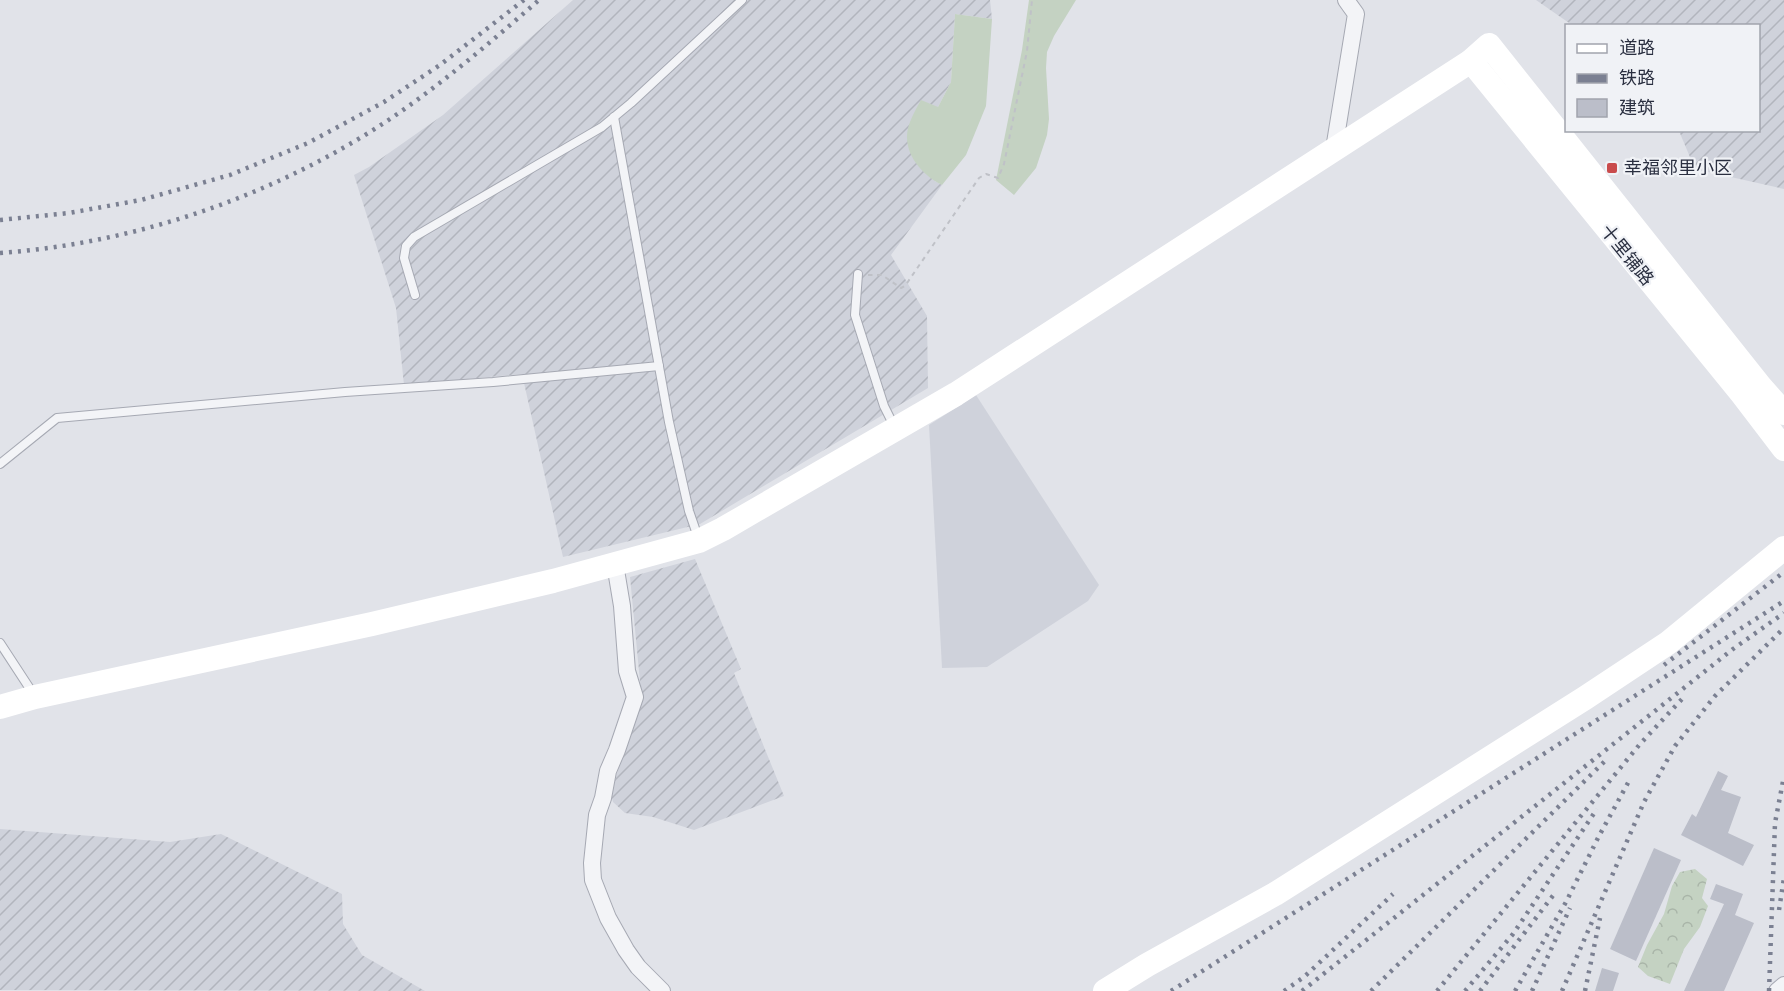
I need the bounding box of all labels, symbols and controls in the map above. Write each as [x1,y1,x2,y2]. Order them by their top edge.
legend [1565,24,1760,132]
text: 道路 [1619,38,1655,61]
text: 铁路 [1619,68,1655,91]
text: 建筑 [1619,98,1655,121]
place label: 幸福邻里小区 [1624,158,1732,181]
marker: 幸福邻里小区 [1605,161,1619,175]
street label: 十里铺路 [1594,221,1657,291]

